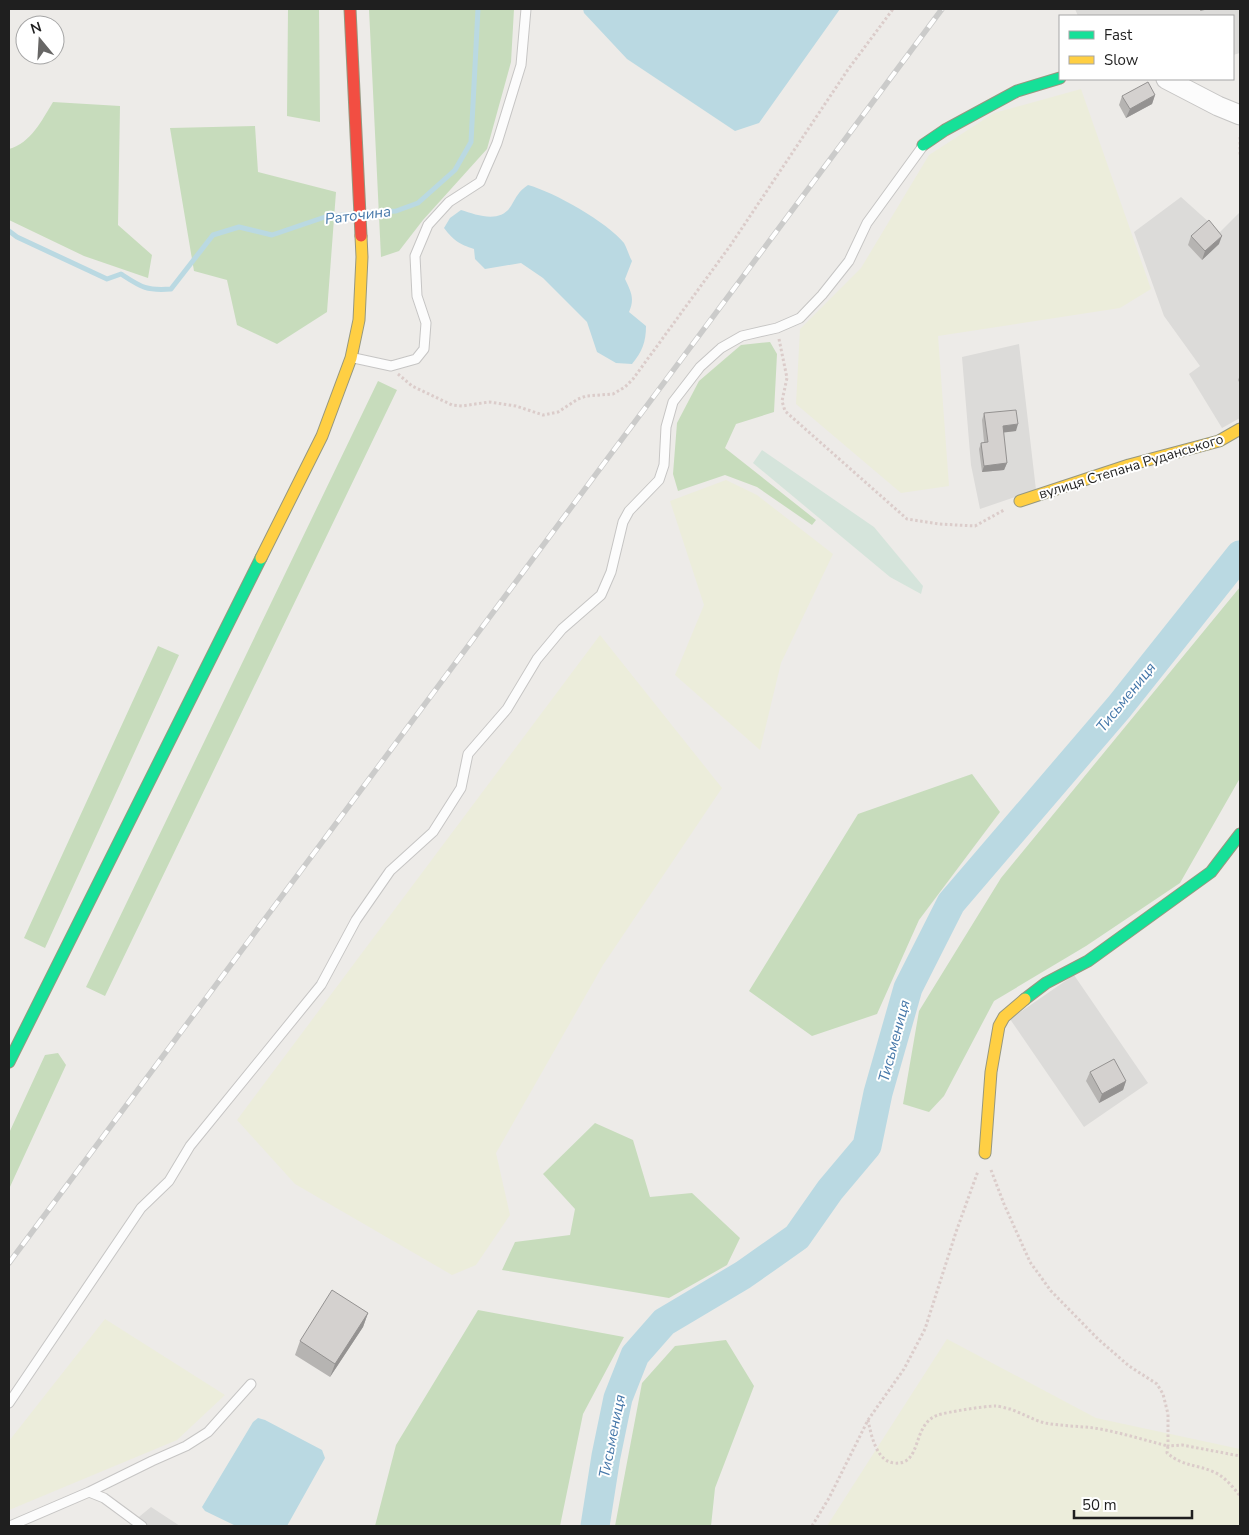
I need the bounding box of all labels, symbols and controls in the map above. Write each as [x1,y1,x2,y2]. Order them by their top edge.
north arrow [15,15,65,65]
legend [1059,15,1234,80]
text: N [28,17,44,39]
text: Fast [1104,25,1133,45]
text: Slow [1104,50,1139,70]
water label: Раточина [324,201,392,229]
street label: вулиця Степана Руданського [1037,429,1226,504]
water label: Тисьмениця [1092,658,1160,736]
water label: Тисьмениця [873,998,915,1084]
water label: Тисьмениця [594,1393,630,1479]
scale bar [1074,1488,1192,1520]
text: 50 m [1082,1495,1117,1515]

